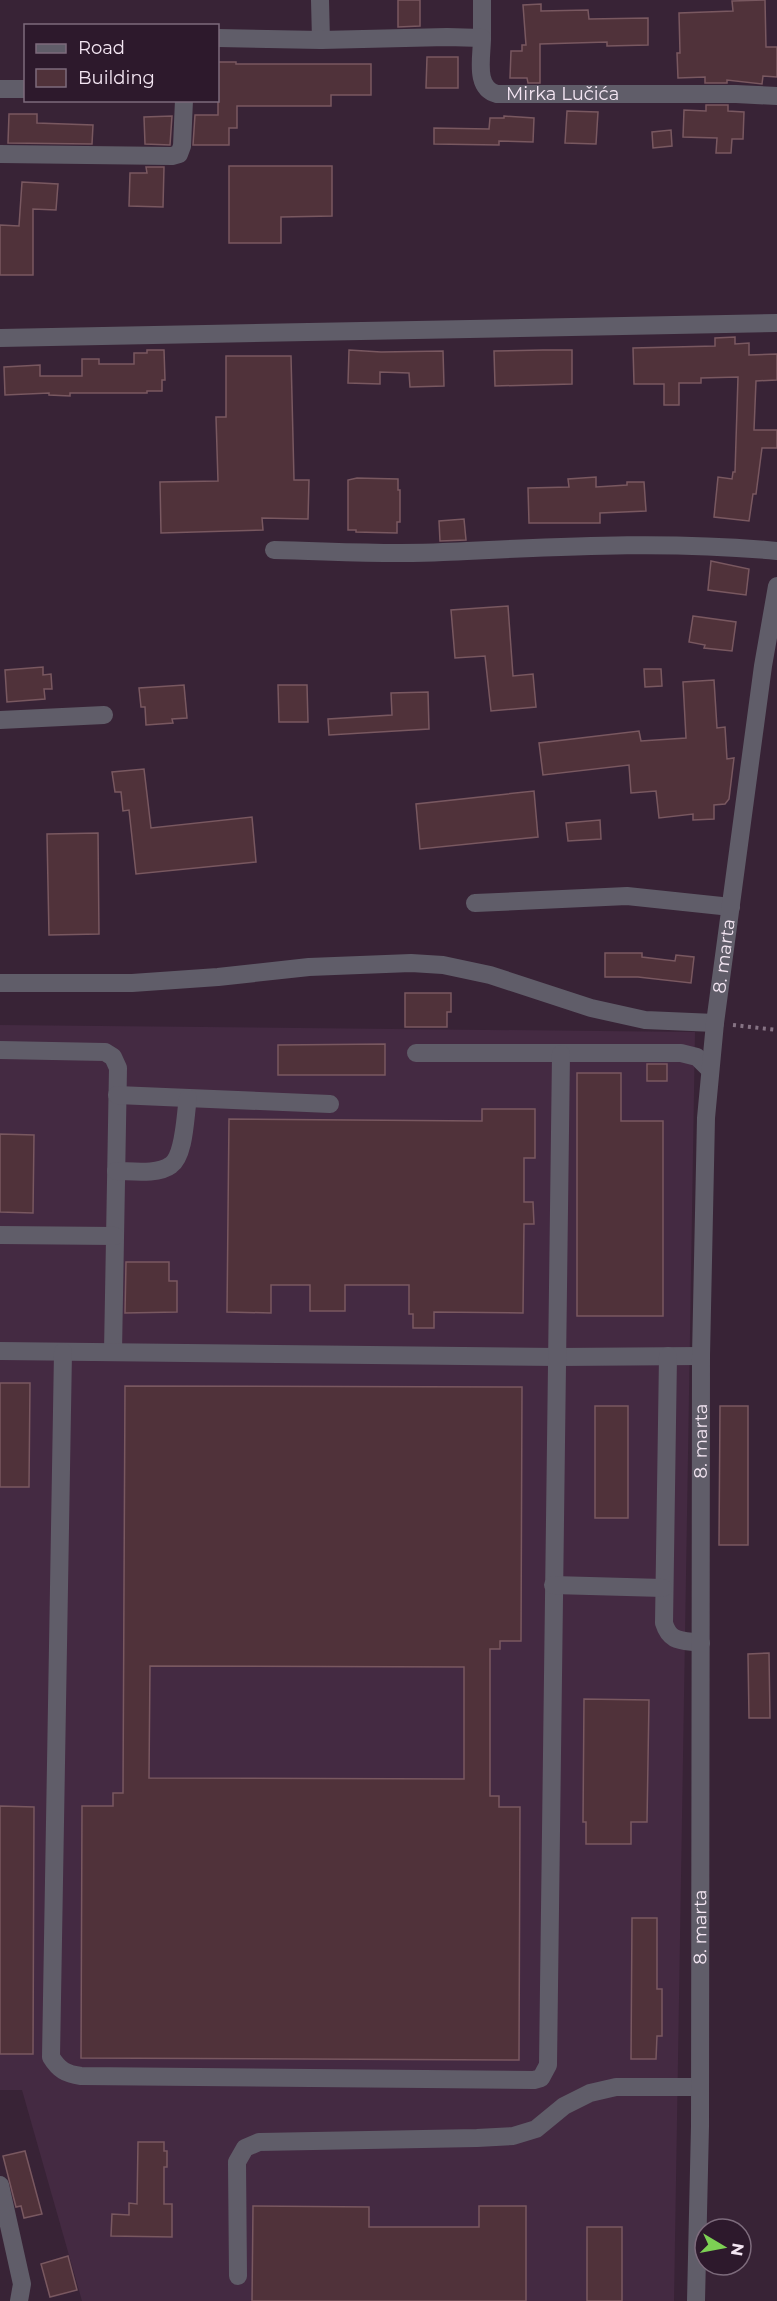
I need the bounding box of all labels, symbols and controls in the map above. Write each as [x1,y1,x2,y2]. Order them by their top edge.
legend [24,24,219,102]
text: Road [78,37,125,59]
text: Building [78,67,155,89]
street label: Mirka Lučića [506,83,619,105]
street label: 8. marta [708,917,740,995]
street label: 8. marta [690,1404,712,1479]
street label: 8. marta [689,1890,711,1965]
north arrow [693,2217,753,2277]
text: N [727,2241,748,2258]

